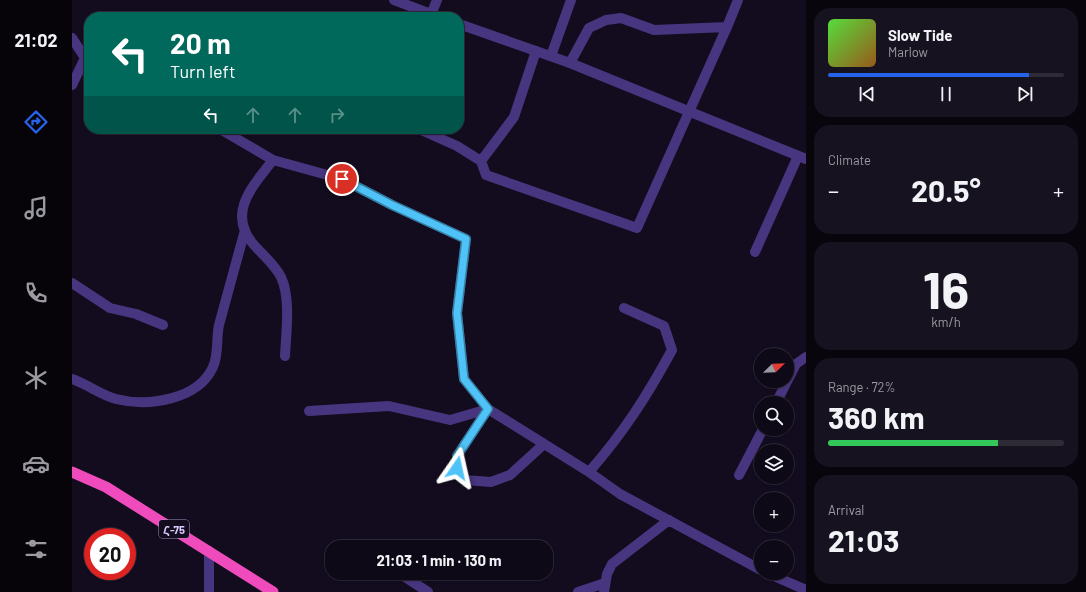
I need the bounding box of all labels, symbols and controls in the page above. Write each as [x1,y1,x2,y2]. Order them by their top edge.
text: 20 m [170,26,231,60]
text: Slow Tide [888,26,952,44]
icon: left [104,28,156,80]
text: 21:02 [14,29,58,51]
text: Marlow [888,44,928,60]
text: Turn left [170,60,236,82]
icon: previous [856,83,878,105]
icon: pause [935,83,957,105]
icon: next [1014,83,1036,105]
icon: left [200,104,222,126]
icon: ahead [242,104,264,126]
icon: ahead [284,104,306,126]
icon: right [326,104,348,126]
icon: directions [22,108,50,136]
text: Climate [828,152,871,168]
pin [325,162,359,196]
icon: arrive [331,168,353,190]
text: 20.5° [911,172,981,208]
text: − [828,177,839,203]
text: + [1053,177,1064,203]
icon: music [22,194,50,222]
text: 16 [923,257,969,319]
icon: phone [22,279,50,307]
text: km/h [931,314,961,330]
north arrow [754,348,794,388]
map controls [754,348,794,580]
icon: climate [22,364,50,392]
text: Range · 72% [828,379,896,395]
button: search [754,396,794,436]
text: 360 km [828,399,924,435]
button: layers [754,444,794,484]
position arrow [436,447,478,489]
icon: car [22,450,50,478]
button: + [754,492,794,532]
text: Arrival [828,502,864,518]
road number: Հ-75 [159,520,189,538]
text: 21:03 [828,522,899,558]
speed limit sign: 20 [84,528,136,580]
icon: filters [22,535,50,563]
button: − [754,540,794,580]
text: 21:03 · 1 min · 130 m [376,551,502,569]

